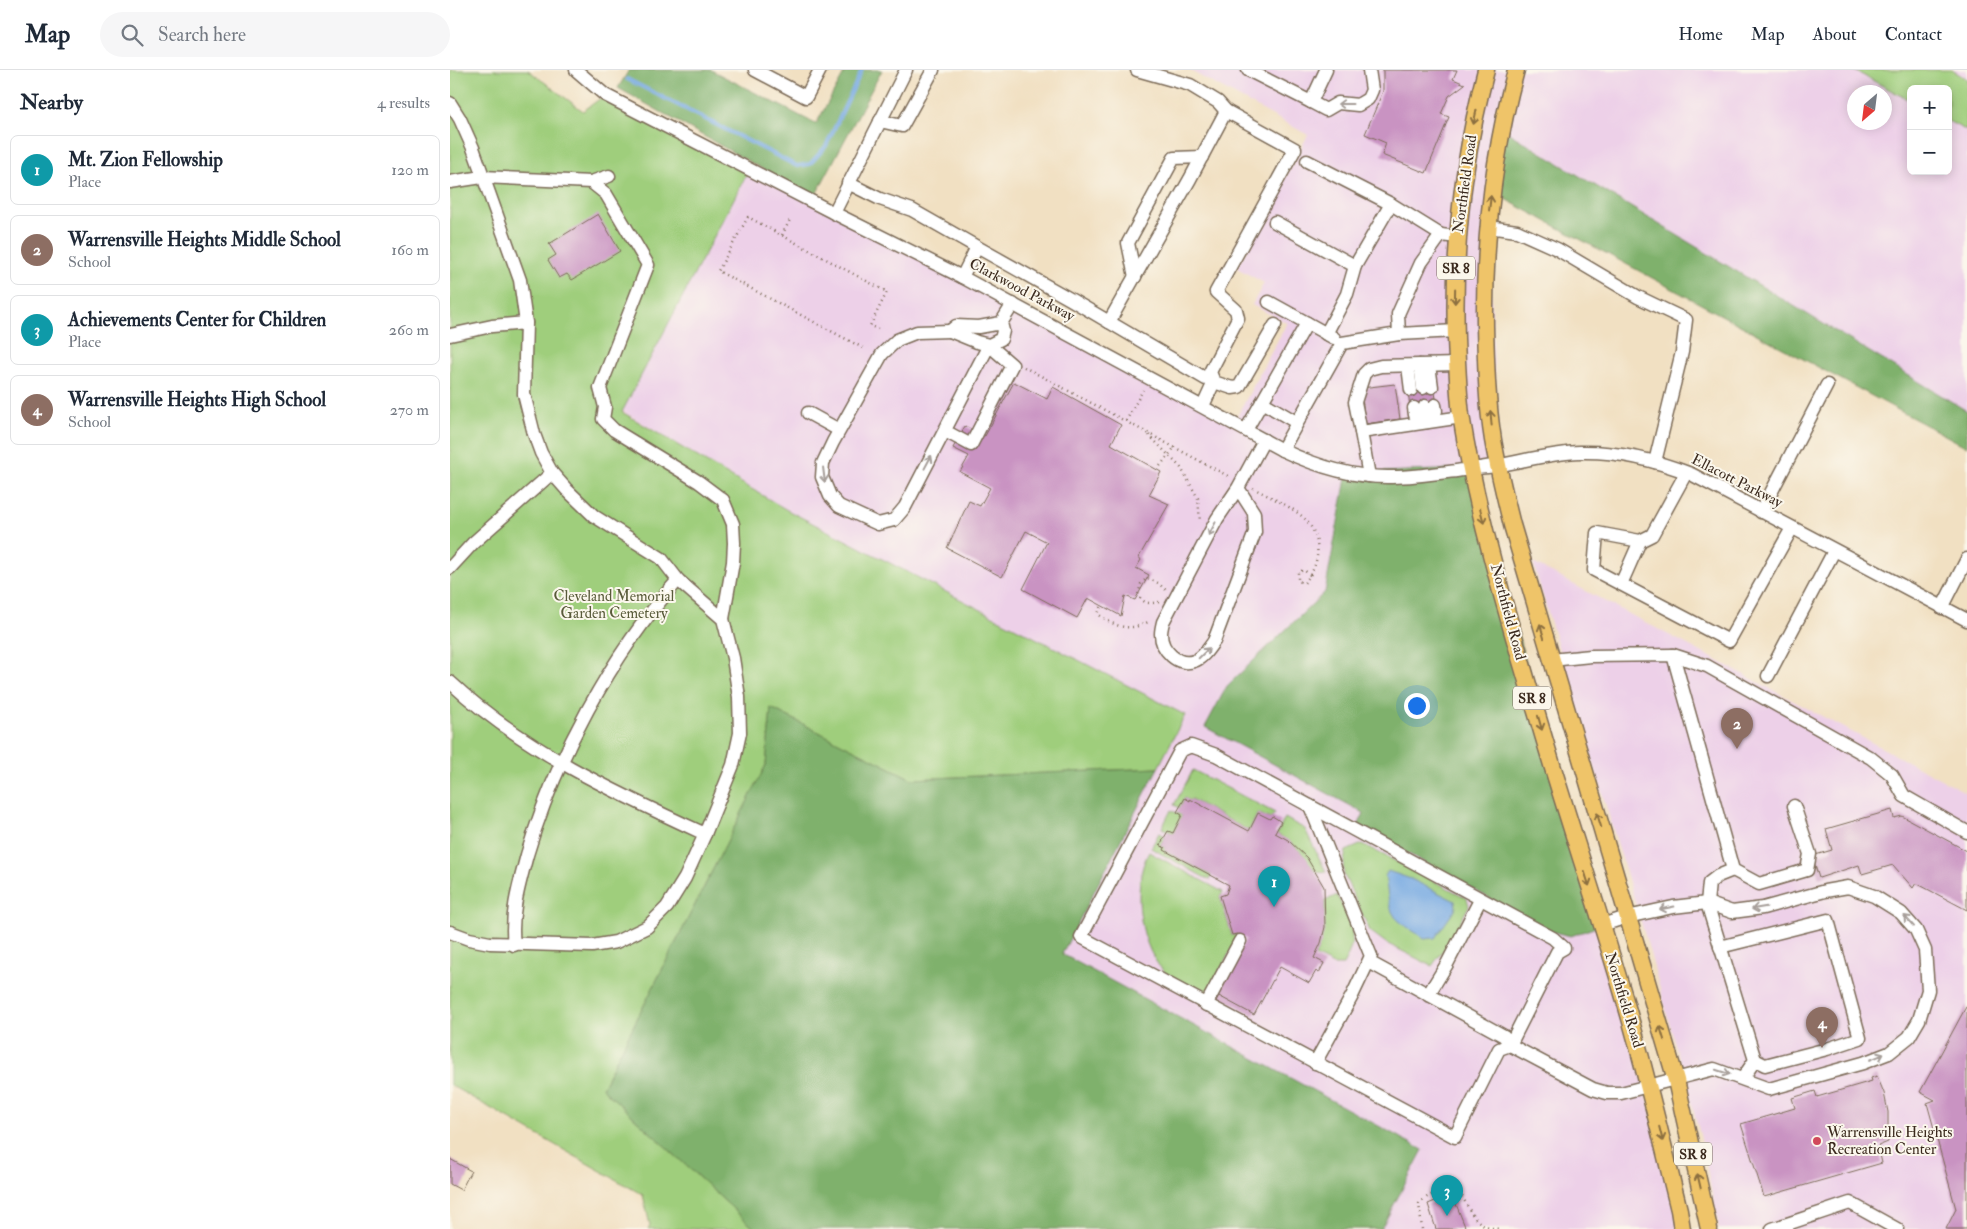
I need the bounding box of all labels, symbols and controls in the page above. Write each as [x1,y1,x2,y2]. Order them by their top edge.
search box [100,12,450,57]
text: Map [25,19,70,50]
icon: search [118,21,146,49]
text: Search here [158,23,246,47]
text: Home [1678,23,1723,46]
text: Map [1751,23,1785,46]
text: About [1813,23,1857,46]
text: Contact [1885,23,1942,46]
north arrow [1847,85,1892,130]
map controls [1907,85,1952,175]
button: + [1907,85,1952,130]
text: Nearby [20,89,83,116]
text: 4 results [377,93,430,113]
one-way arrow [1337,99,1353,109]
one-way arrow [1470,109,1479,125]
button: − [1907,130,1952,175]
street label: Northfield Road [1449,133,1481,234]
text: Mt. Zion Fellowship [68,148,223,172]
text: 1 [34,160,40,180]
text: 120 m [391,160,429,180]
text: Place [68,172,101,192]
one-way arrow [1485,195,1495,211]
text: Warrensville Heights Middle School [68,228,341,252]
text: 2 [33,240,41,260]
text: 160 m [391,240,429,260]
text: School [68,252,111,272]
street label: Clarkwood Parkway [966,254,1078,326]
road number: SR 8 [1437,257,1475,280]
one-way arrow [1450,288,1460,304]
text: Achievements Center for Children [68,308,326,332]
text: 3 [34,320,40,340]
text: 260 m [389,320,429,340]
text: Place [68,332,101,352]
text: Warrensville Heights High School [68,388,326,412]
text: 4 [33,400,41,420]
text: 270 m [390,400,429,420]
one-way arrow [1486,410,1496,426]
text: School [68,412,111,432]
street label: Ellacott Parkway [1688,450,1786,512]
one-way arrow [923,455,933,470]
one-way arrow [819,466,829,482]
one-way arrow [1478,507,1487,523]
one-way arrow [1207,521,1217,536]
street label: Northfield Road [1486,562,1530,663]
park label: Cleveland Memorial Garden Cemetery [554,587,675,623]
one-way arrow [1537,623,1547,639]
one-way arrow [1198,647,1210,659]
road number: SR 8 [1513,686,1551,710]
your location [1404,693,1430,719]
pin: 2 [1721,708,1753,749]
one-way arrow [1535,715,1545,731]
one-way arrow [1593,812,1603,828]
pin: 1 [1258,866,1290,907]
one-way arrow [1582,870,1592,886]
one-way arrow [1751,903,1767,913]
one-way arrow [1659,904,1675,914]
one-way arrow [1903,915,1915,928]
street label: Northfield Road [1600,950,1648,1051]
pin: 4 [1806,1007,1838,1048]
one-way arrow [1657,1026,1667,1042]
one-way arrow [1869,1052,1884,1062]
one-way arrow [1714,1068,1730,1077]
place label: Warrensville Heights Recreation Center [1826,1123,1952,1159]
one-way arrow [1657,1126,1666,1142]
marker: Warrensville Heights Recreation Center [1811,1135,1823,1147]
road number: SR 8 [1674,1142,1712,1166]
one-way arrow [1694,1174,1703,1190]
pin: 3 [1431,1175,1463,1216]

